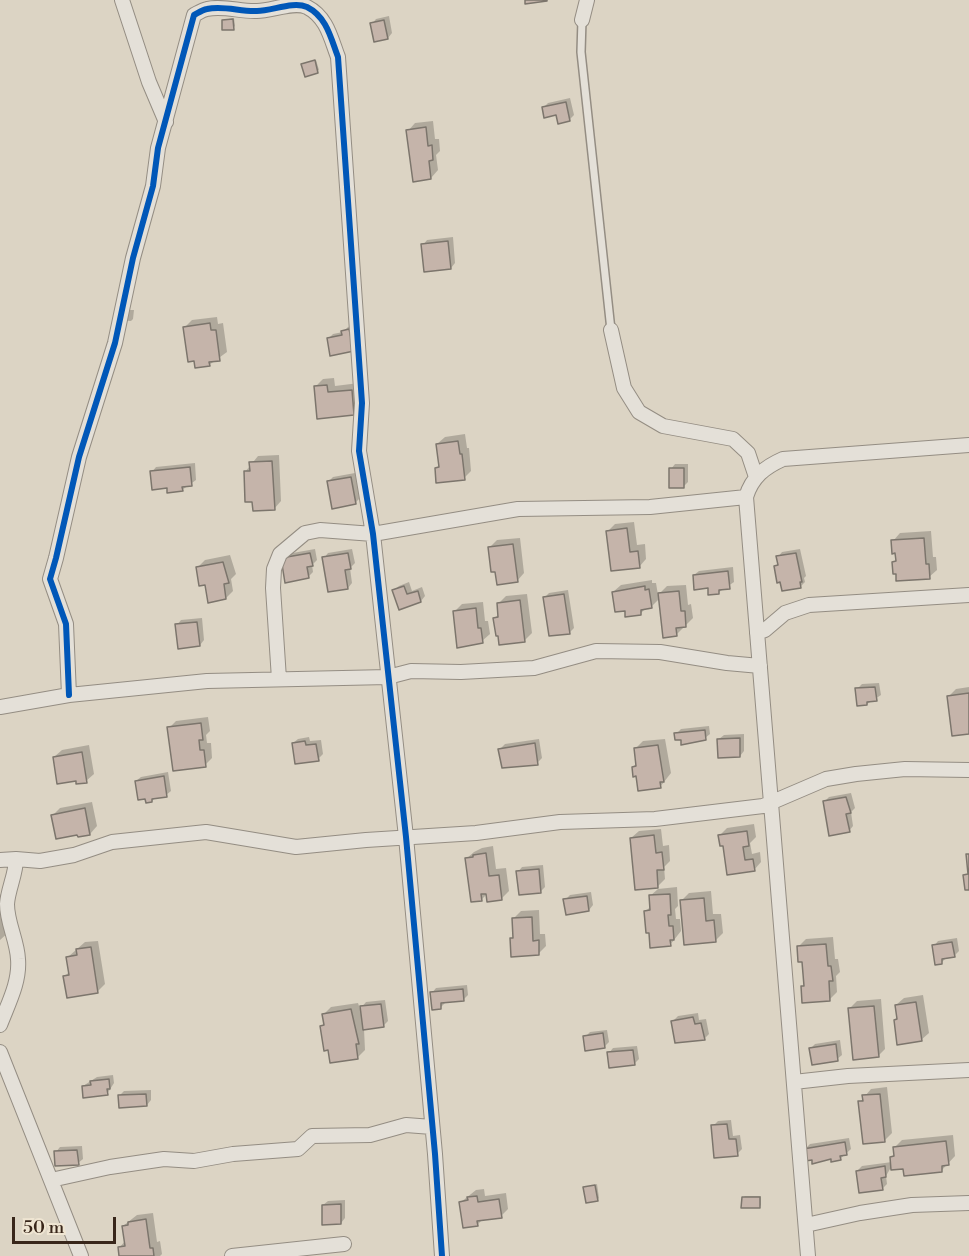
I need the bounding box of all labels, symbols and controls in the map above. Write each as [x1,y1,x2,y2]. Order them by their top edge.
scale bar [15,1205,118,1243]
text: 50 m [23,1216,64,1239]

